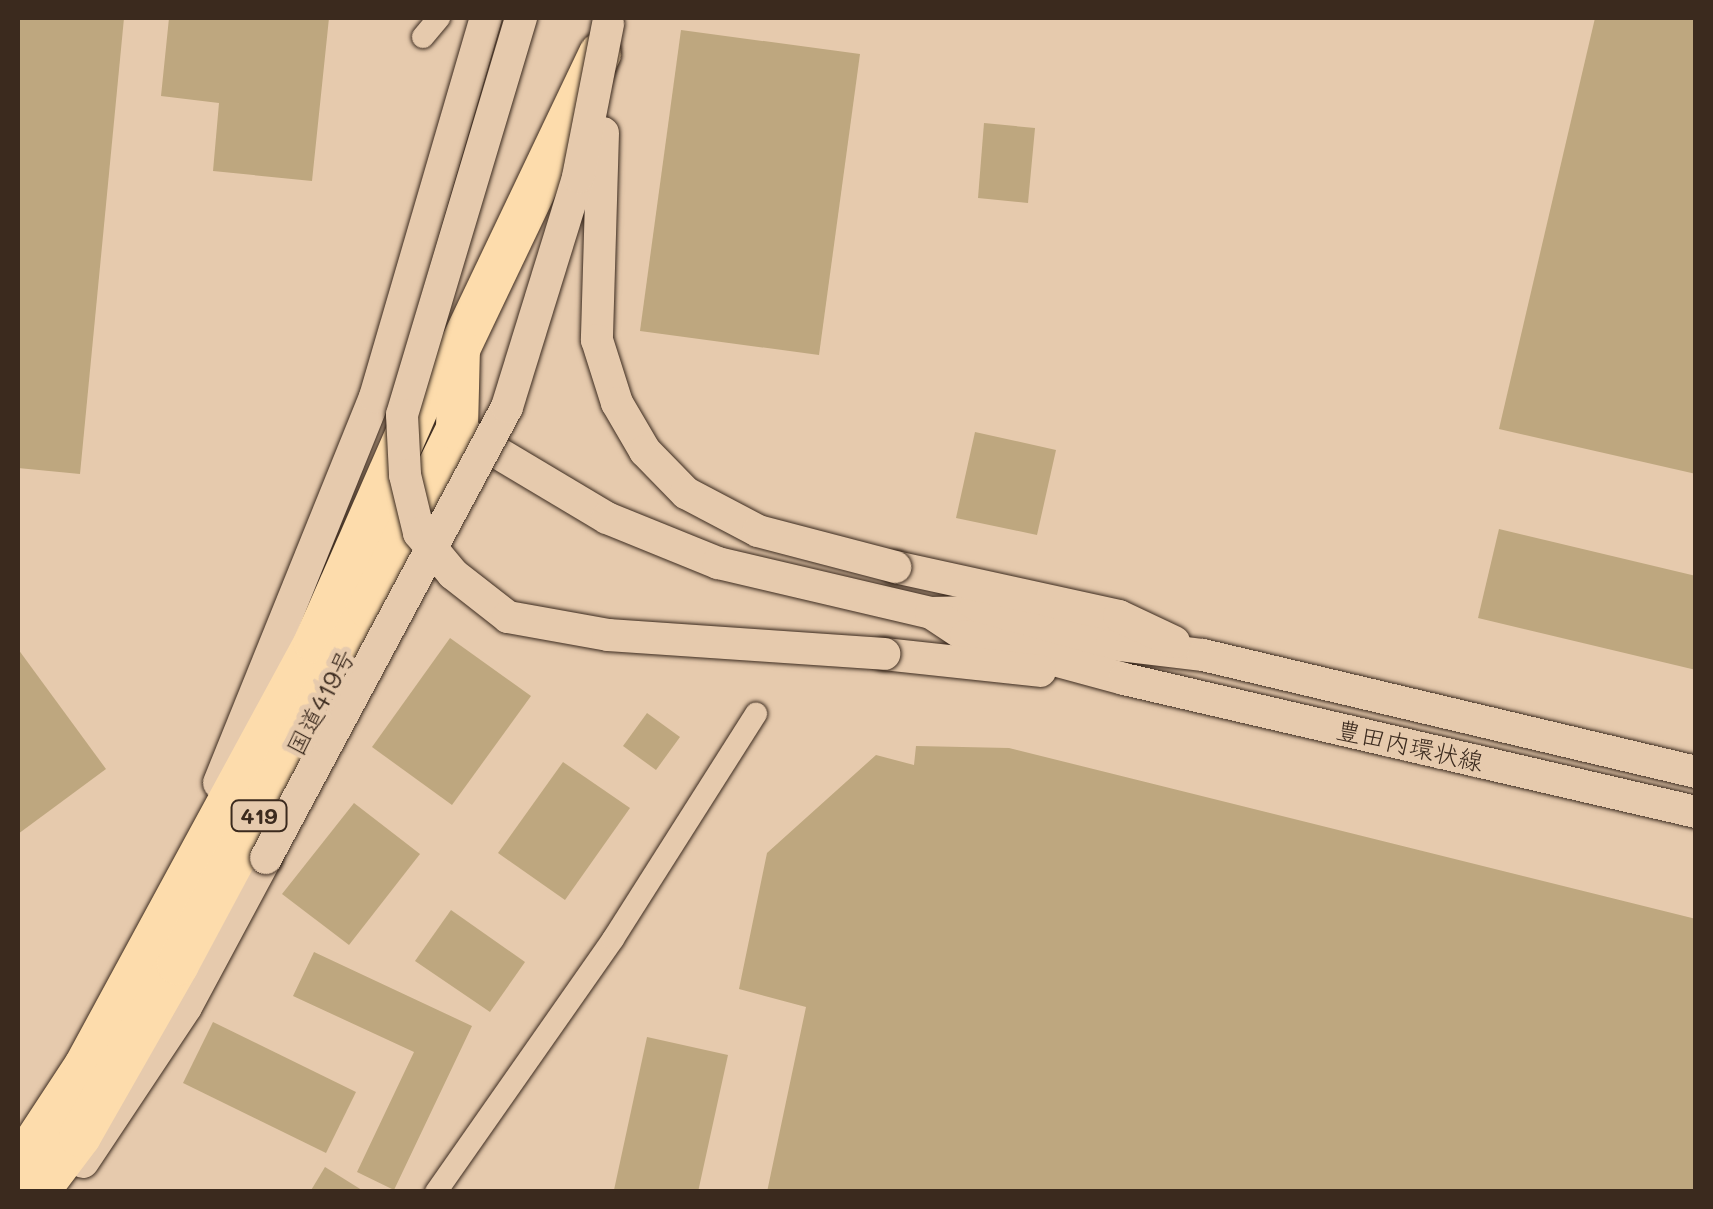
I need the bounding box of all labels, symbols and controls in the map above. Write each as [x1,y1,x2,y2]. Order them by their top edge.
street label: 国道419号 [280,644,360,760]
street label: 豊田内環状線 [1334,714,1486,776]
road number: 419 [229,799,289,833]

